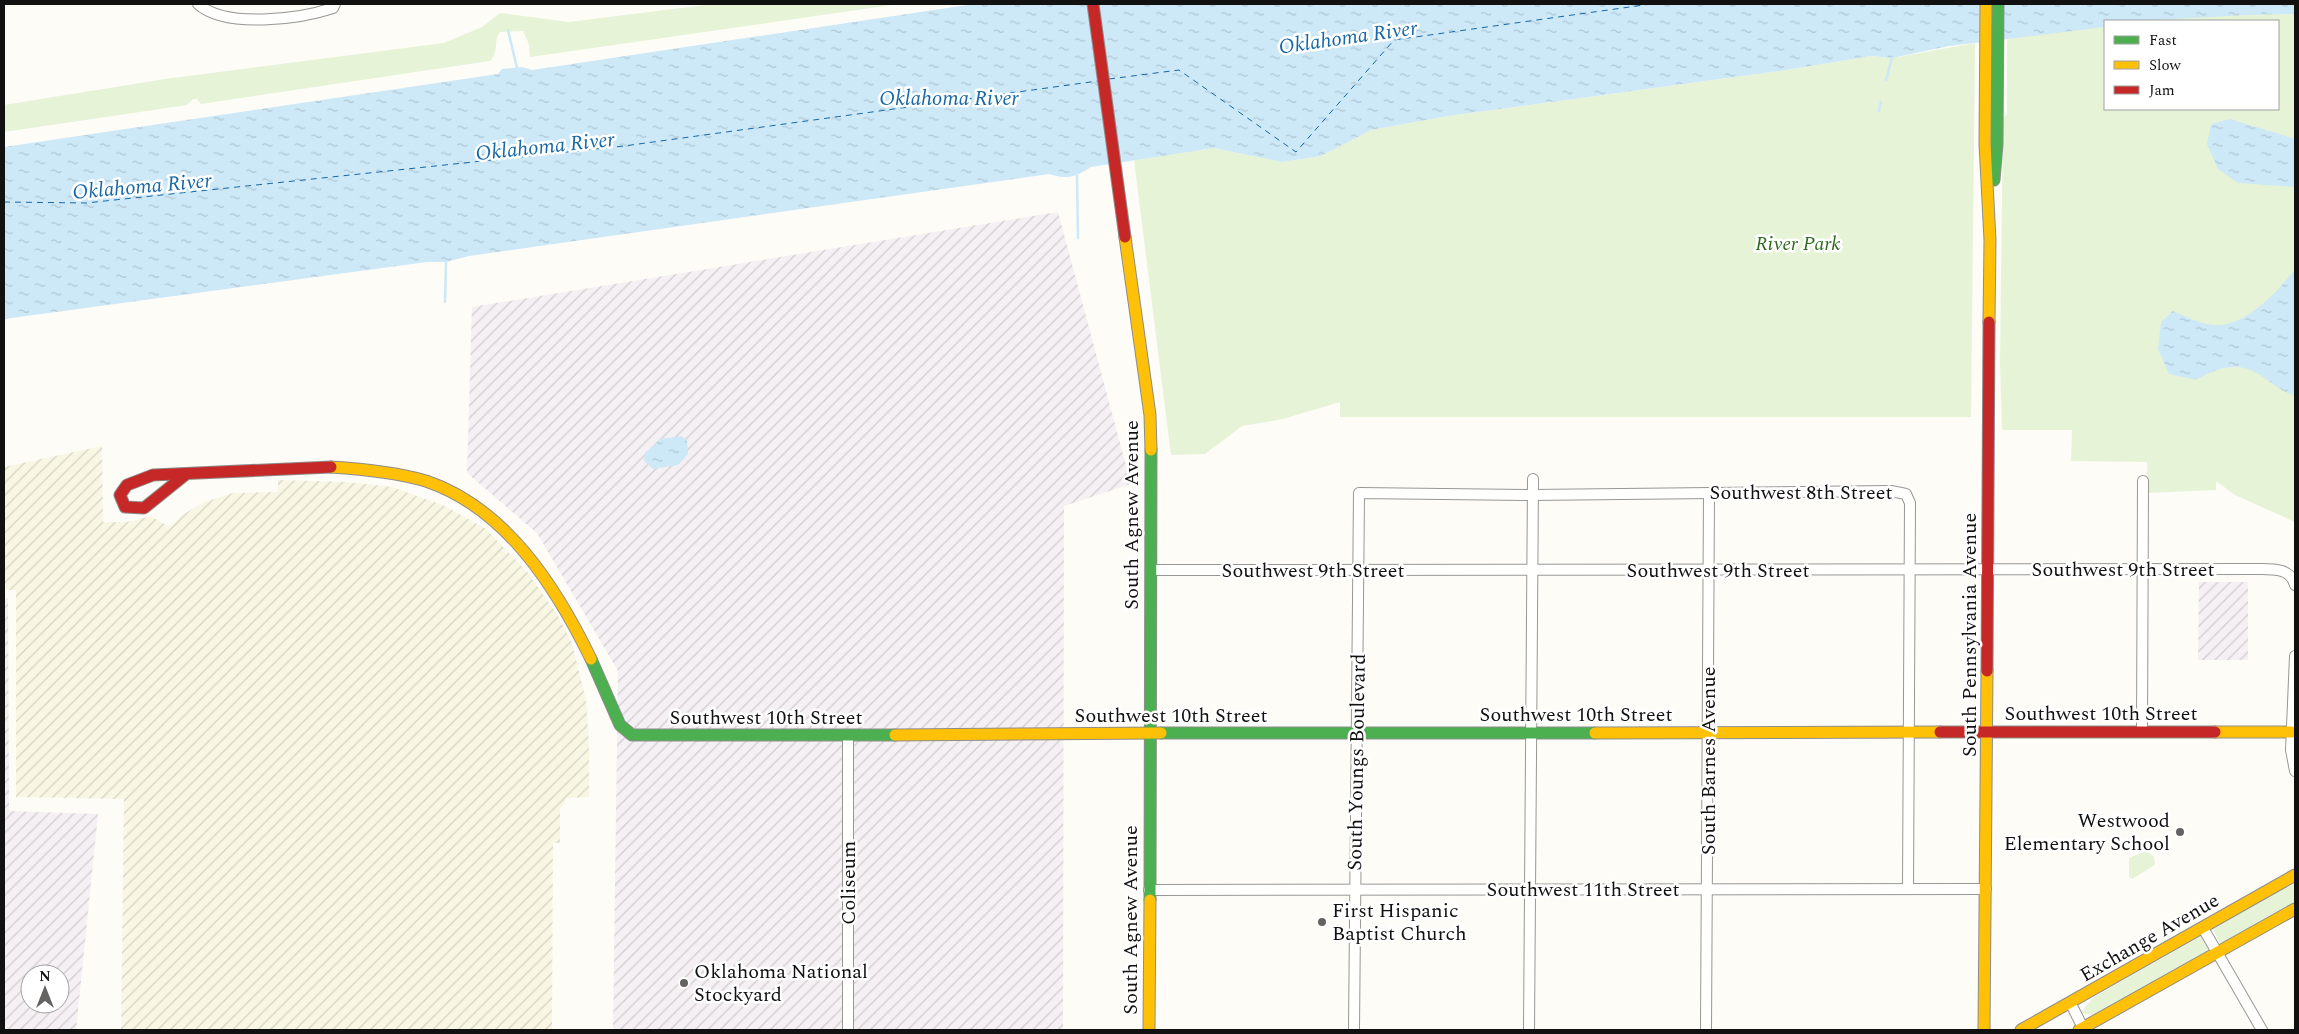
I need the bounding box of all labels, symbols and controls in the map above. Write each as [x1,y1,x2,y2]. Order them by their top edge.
water label: Oklahoma River [1277,12,1420,64]
legend [2104,20,2279,110]
text: Fast [2149,29,2177,52]
text: Slow [2149,54,2181,77]
text: Jam [2149,79,2175,102]
water label: Oklahoma River [879,83,1020,115]
water label: Oklahoma River [474,124,617,170]
water label: Oklahoma River [71,165,214,209]
park label: River Park [1755,229,1841,259]
street label: South Agnew Avenue [1117,420,1147,610]
street label: Southwest 8th Street [1709,478,1893,508]
street label: South Pennsylvania Avenue [1955,513,1985,757]
street label: Southwest 9th Street [2031,555,2215,585]
street label: Southwest 9th Street [1221,556,1405,586]
street label: Southwest 9th Street [1626,556,1810,586]
street label: South Youngs Boulevard [1340,653,1374,871]
street label: South Barnes Avenue [1694,667,1724,855]
street label: Southwest 10th Street [2004,699,2198,729]
street label: Southwest 10th Street [1479,700,1673,730]
street label: Southwest 10th Street [1074,701,1268,731]
street label: Southwest 10th Street [669,703,863,733]
place label: Westwood Elementary School [2004,806,2170,859]
street label: South Agnew Avenue [1116,825,1146,1015]
marker: Westwood Elementary School [2174,826,2186,838]
street label: Coliseum [834,841,864,925]
street label: Southwest 11th Street [1486,875,1680,905]
street label: Exchange Avenue [2074,886,2225,990]
place label: First Hispanic Baptist Church [1332,896,1467,949]
marker: First Hispanic Baptist Church [1316,916,1328,928]
place label: Oklahoma National Stockyard [694,957,868,1010]
north arrow [20,964,70,1014]
text: N [39,966,51,987]
marker: Oklahoma National Stockyard [678,977,690,989]

